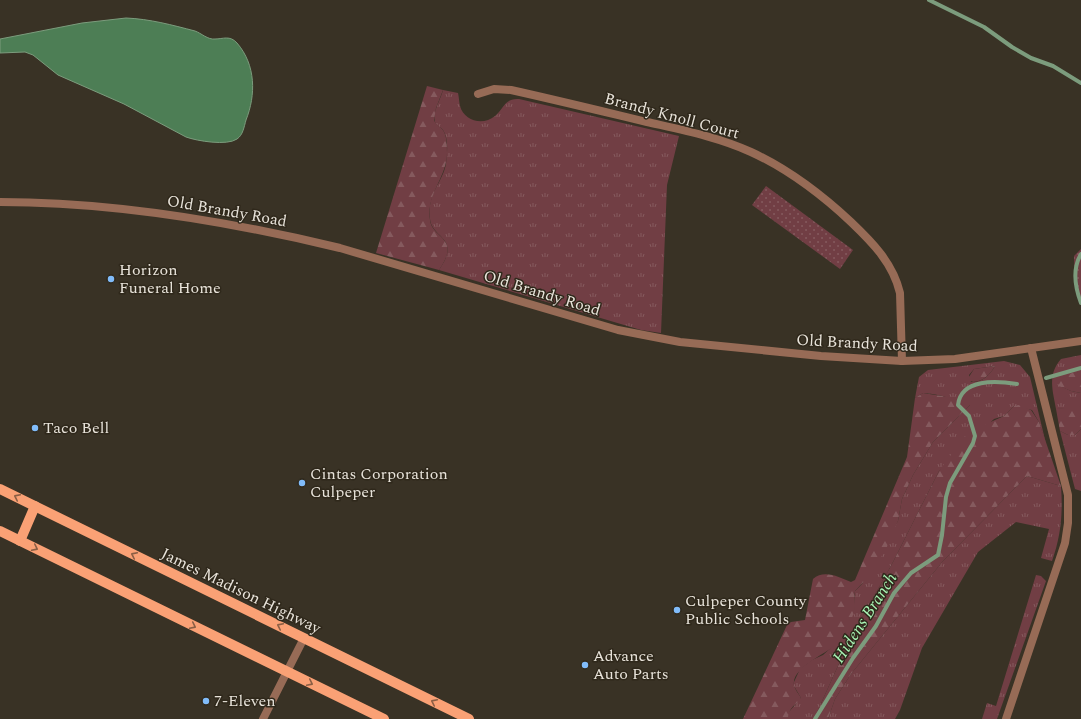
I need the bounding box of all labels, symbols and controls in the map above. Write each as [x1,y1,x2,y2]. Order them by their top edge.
street label: Brandy Knoll Court [602,86,743,146]
street label: Old Brandy Road [165,189,289,233]
place label: Horizon Funeral Home [119,258,221,300]
street label: Old Brandy Road [480,264,604,322]
marker: Horizon Funeral Home [106,274,116,284]
street label: Old Brandy Road [796,328,918,358]
place label: Taco Bell [43,416,109,440]
marker: Taco Bell [30,423,40,433]
place label: Cintas Corporation Culpeper [310,462,448,504]
marker: Cintas Corporation Culpeper [297,478,307,488]
one-way arrow [14,495,21,502]
street label: James Madison Highway [157,542,326,641]
one-way arrow [31,543,38,551]
one-way arrow [130,552,138,560]
water label: Hidens Branch [826,568,904,668]
place label: Culpeper County Public Schools [685,589,808,631]
marker: Culpeper County Public Schools [672,605,682,615]
one-way arrow [189,621,196,629]
one-way arrow [276,623,284,631]
place label: Advance Auto Parts [593,644,669,686]
marker: Advance Auto Parts [580,660,590,670]
one-way arrow [306,678,313,686]
place label: 7-Eleven [214,689,276,713]
marker: 7-Eleven [201,696,211,706]
one-way arrow [431,699,438,707]

